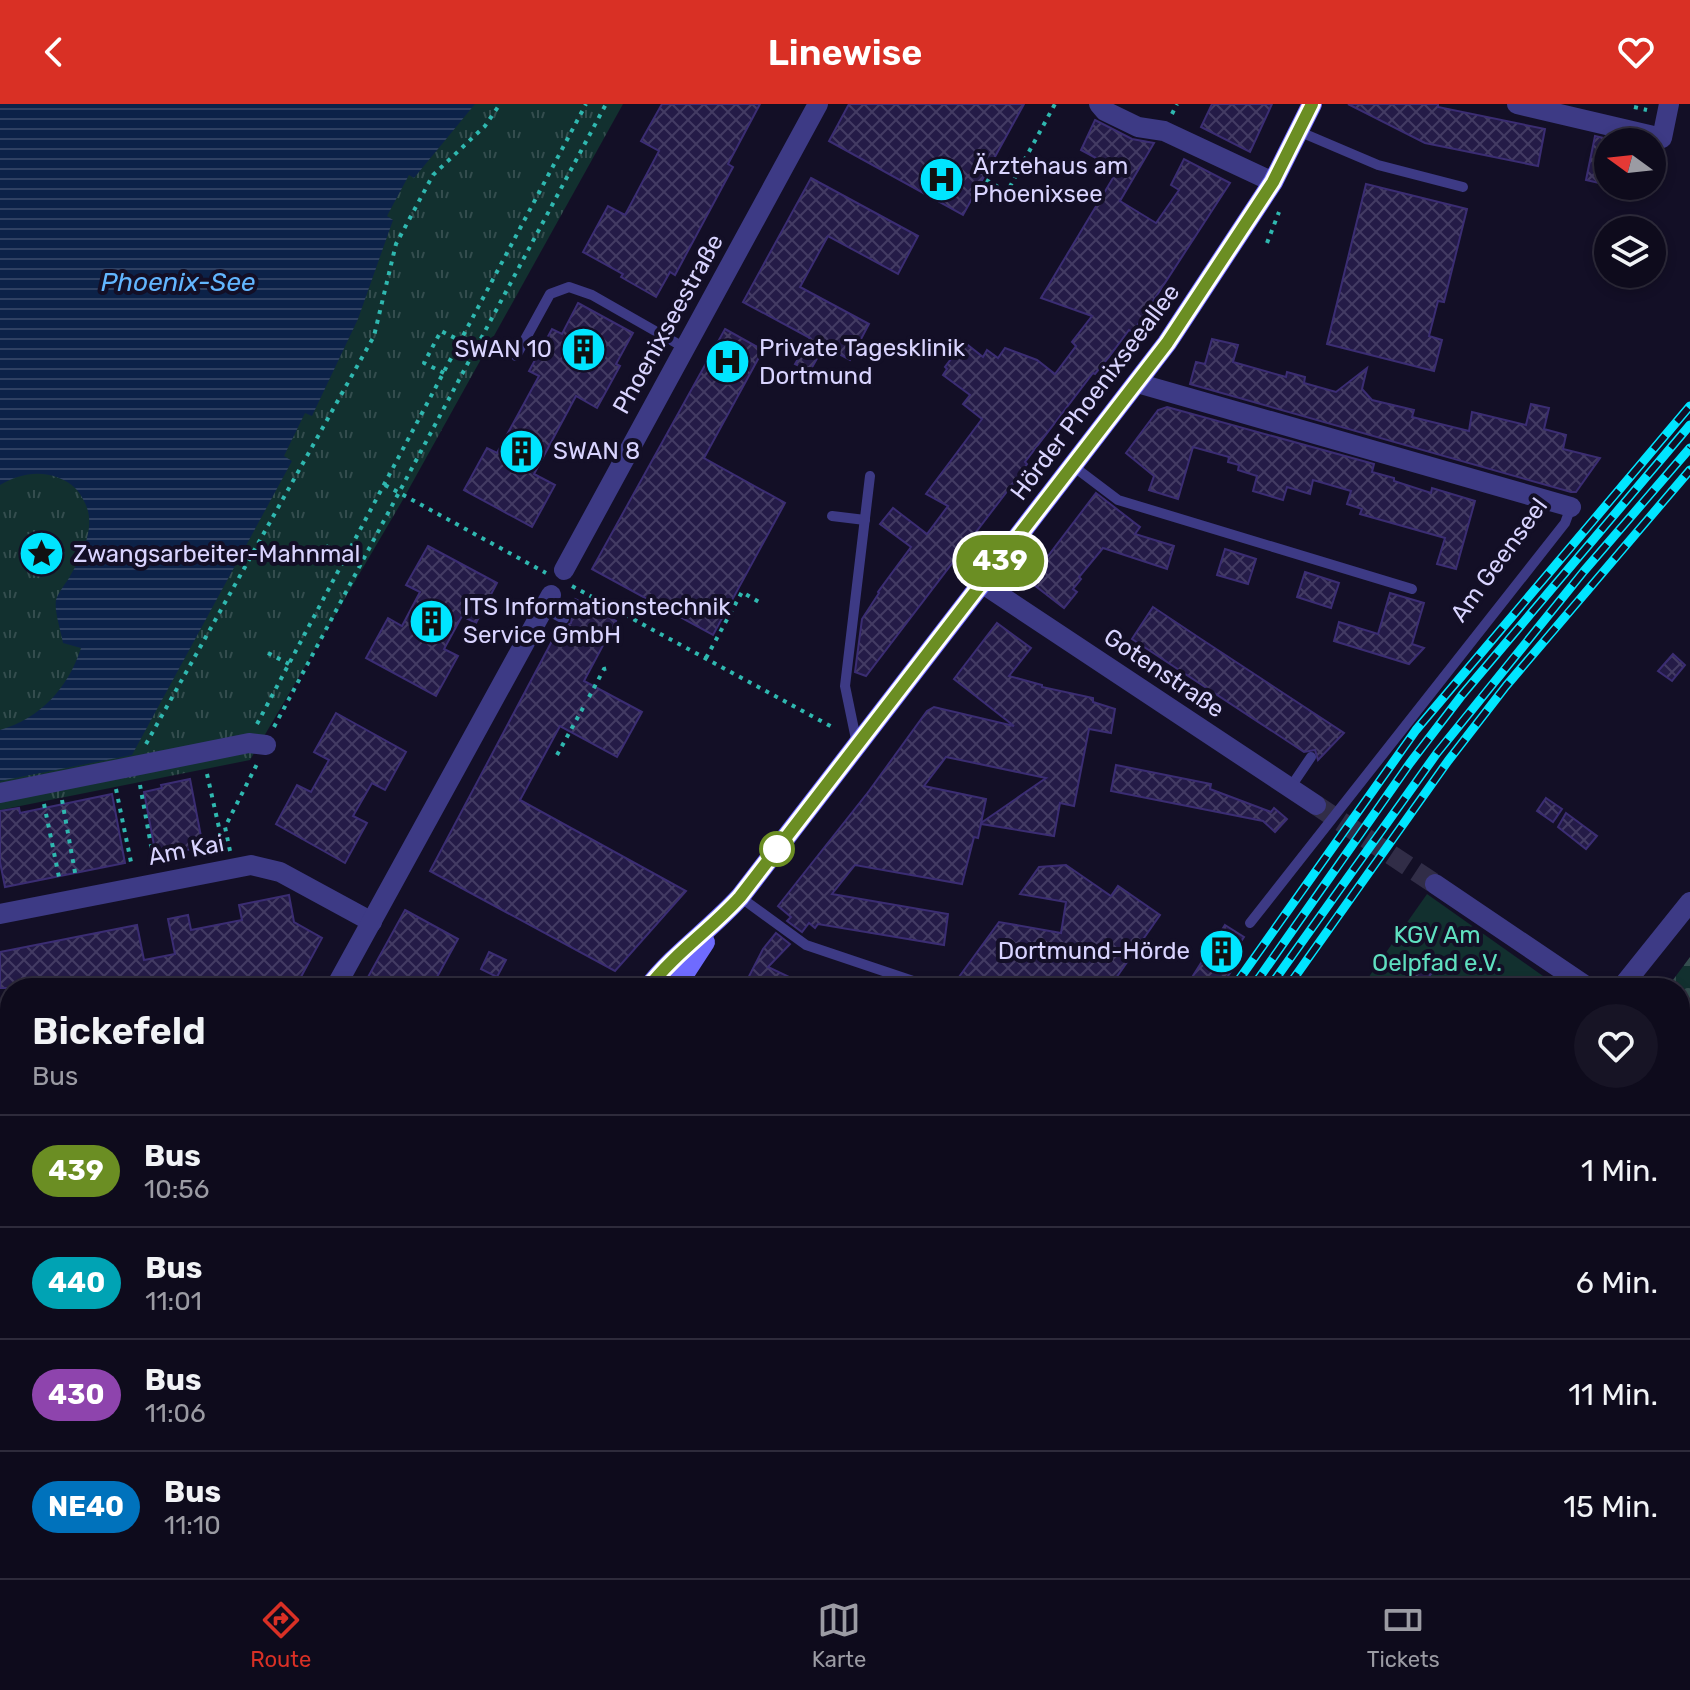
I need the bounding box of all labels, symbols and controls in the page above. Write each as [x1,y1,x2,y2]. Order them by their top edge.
icon: back [32,30,76,74]
icon: heart [1614,30,1658,74]
text: Linewise [768,31,922,74]
north arrow [1594,128,1666,200]
map controls [1594,128,1666,288]
place label: Ärztehaus am Phoenixsee [973,152,1128,208]
hospital icon: Ärztehaus am Phoenixsee [918,156,966,204]
button: layers [1594,216,1666,288]
street label: Phoenixseestraße [607,229,729,419]
water label: Phoenix-See [101,267,256,298]
street label: Hörder Phoenixseeallee [1005,278,1185,506]
building icon: SWAN 10 [559,325,607,373]
place label: Private Tagesklinik Dortmund [759,334,966,390]
place label: SWAN 10 [455,335,552,363]
hospital icon: Private Tagesklinik Dortmund [704,338,752,386]
building icon: SWAN 8 [498,427,546,475]
place label: SWAN 8 [553,437,640,465]
street label: Am Geenseel [1445,493,1553,627]
place icon: Zwangsarbeiter-Mahnmal [18,530,66,578]
line badge: 439 [954,535,1046,587]
place label: Zwangsarbeiter-Mahnmal [73,540,360,568]
text: 439 [972,544,1028,577]
place label: ITS Informationstechnik Service GmbH [463,593,731,649]
building icon: ITS Informationstechnik Service GmbH [408,597,456,645]
street label: Gotenstraße [1099,623,1229,723]
street label: Am Kai [146,829,226,871]
unlabelled marker [760,832,794,866]
park label: KGV Am Oelpfad e.V. [1372,921,1502,977]
building icon: Dortmund-Hörde [1197,927,1245,975]
place label: Dortmund-Hörde [998,937,1190,965]
button: heart [1574,1004,1658,1088]
text: Bickefeld [32,1008,206,1054]
text: Bus [32,1061,78,1092]
text: Bus [144,1138,201,1174]
text: 1 Min. [1581,1153,1658,1189]
text: 439 [48,1154,104,1187]
text: 10:56 [144,1174,209,1205]
text: Bus [145,1250,202,1286]
text: 6 Min. [1576,1265,1658,1301]
text: 440 [48,1266,105,1299]
text: 11:01 [145,1286,202,1317]
text: Bus [145,1362,202,1398]
text: 11 Min. [1568,1377,1658,1413]
text: 430 [48,1378,105,1411]
text: 11:06 [145,1398,206,1429]
text: Bus [164,1474,221,1510]
text: 15 Min. [1563,1489,1658,1525]
text: NE40 [48,1490,124,1523]
text: 11:10 [164,1510,221,1541]
tab: Route [250,1598,311,1673]
tab: Karte [812,1598,866,1673]
tab: Tickets [1367,1598,1440,1673]

